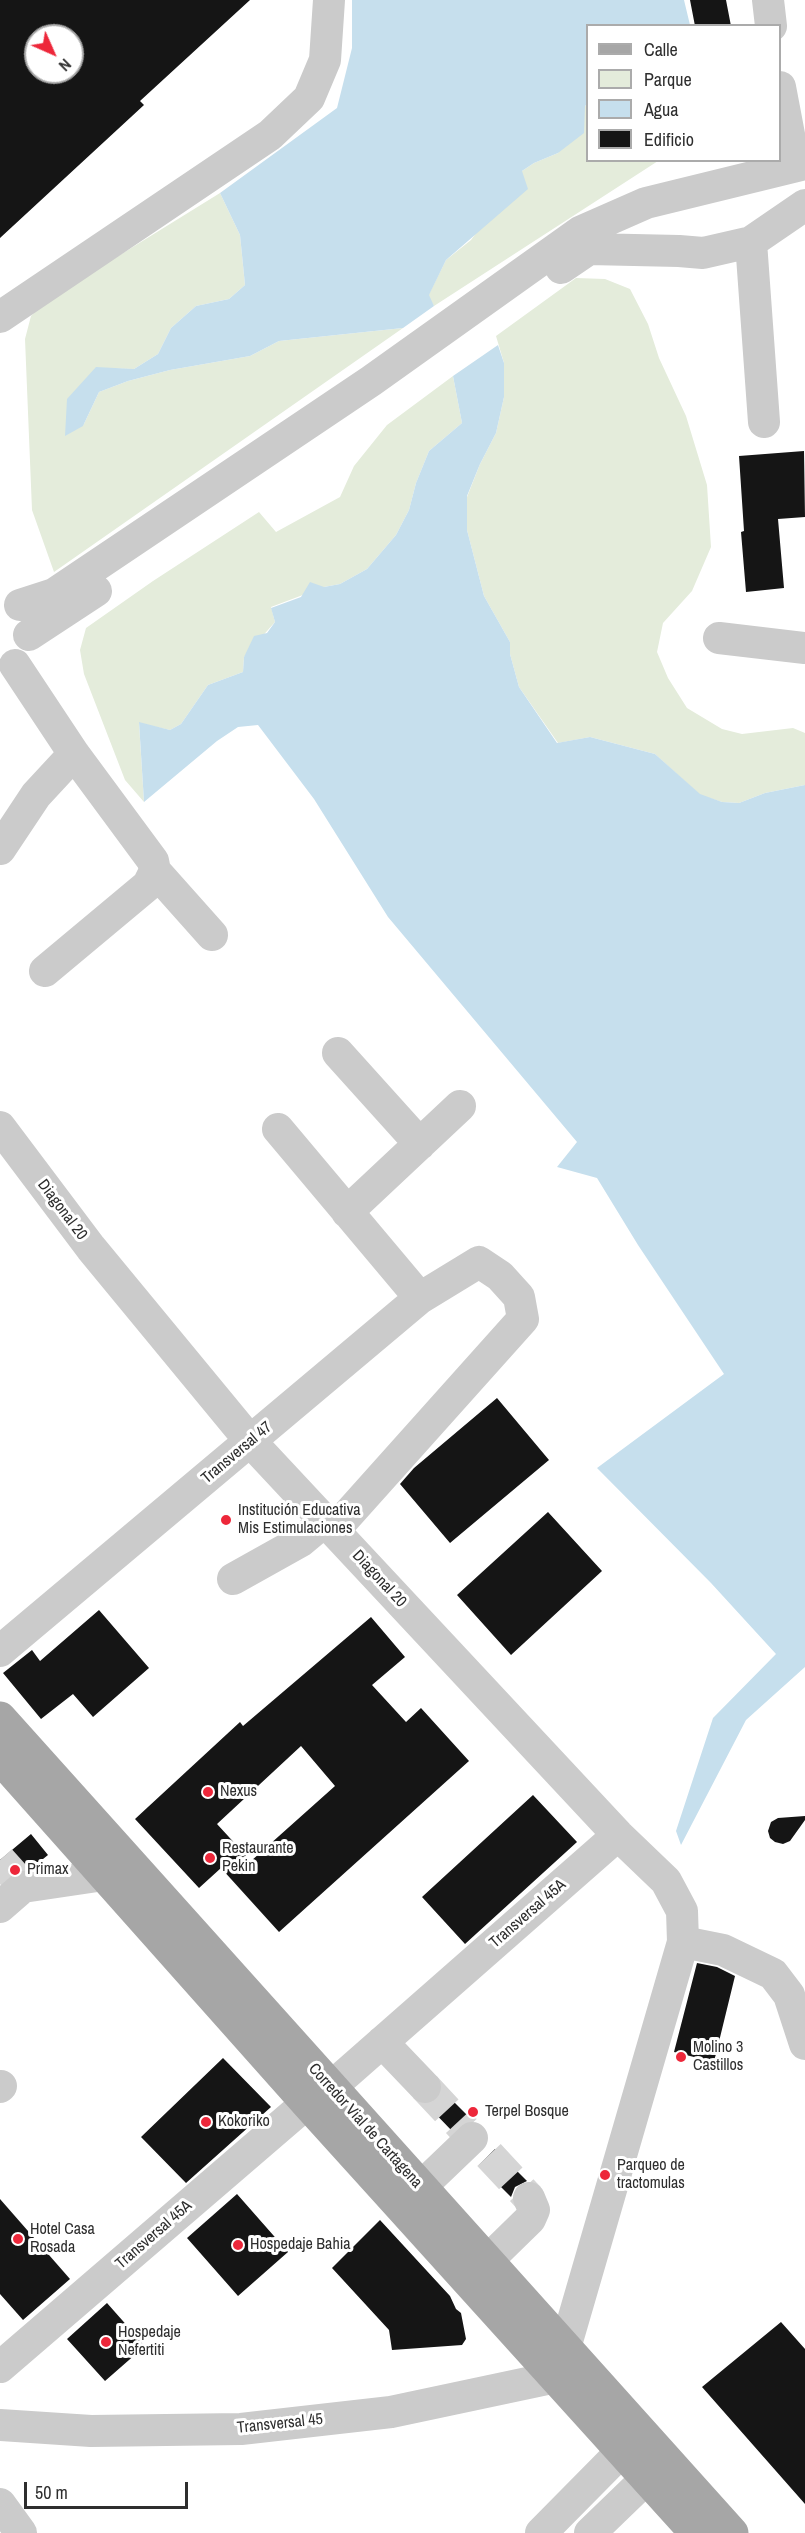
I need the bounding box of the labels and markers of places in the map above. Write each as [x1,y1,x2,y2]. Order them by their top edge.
place label: Institución Educativa Mis Estimulaciones [238,1501,361,1539]
marker: Institución Educativa Mis Estimulaciones [219,1513,233,1527]
place label: Nexus [220,1782,257,1802]
marker: Nexus [201,1785,215,1799]
place label: Restaurante Pekin [222,1839,293,1877]
marker: Restaurante Pekin [203,1851,217,1865]
place label: Primax [27,1860,69,1880]
marker: Primax [8,1863,22,1877]
place label: Molino 3 Castillos [693,2038,743,2076]
marker: Molino 3 Castillos [674,2050,688,2064]
place label: Terpel Bosque [485,2102,569,2122]
marker: Terpel Bosque [466,2105,480,2119]
place label: Kokoriko [218,2112,270,2132]
marker: Kokoriko [199,2115,213,2129]
place label: Parqueo de tractomulas [617,2156,685,2194]
marker: Parqueo de tractomulas [598,2168,612,2182]
place label: Hotel Casa Rosada [30,2220,95,2258]
marker: Hotel Casa Rosada [11,2232,25,2246]
place label: Hospedaje Bahia [250,2235,351,2255]
marker: Hospedaje Bahia [231,2238,245,2252]
place label: Hospedaje Nefertiti [118,2323,181,2361]
marker: Hospedaje Nefertiti [99,2335,113,2349]

